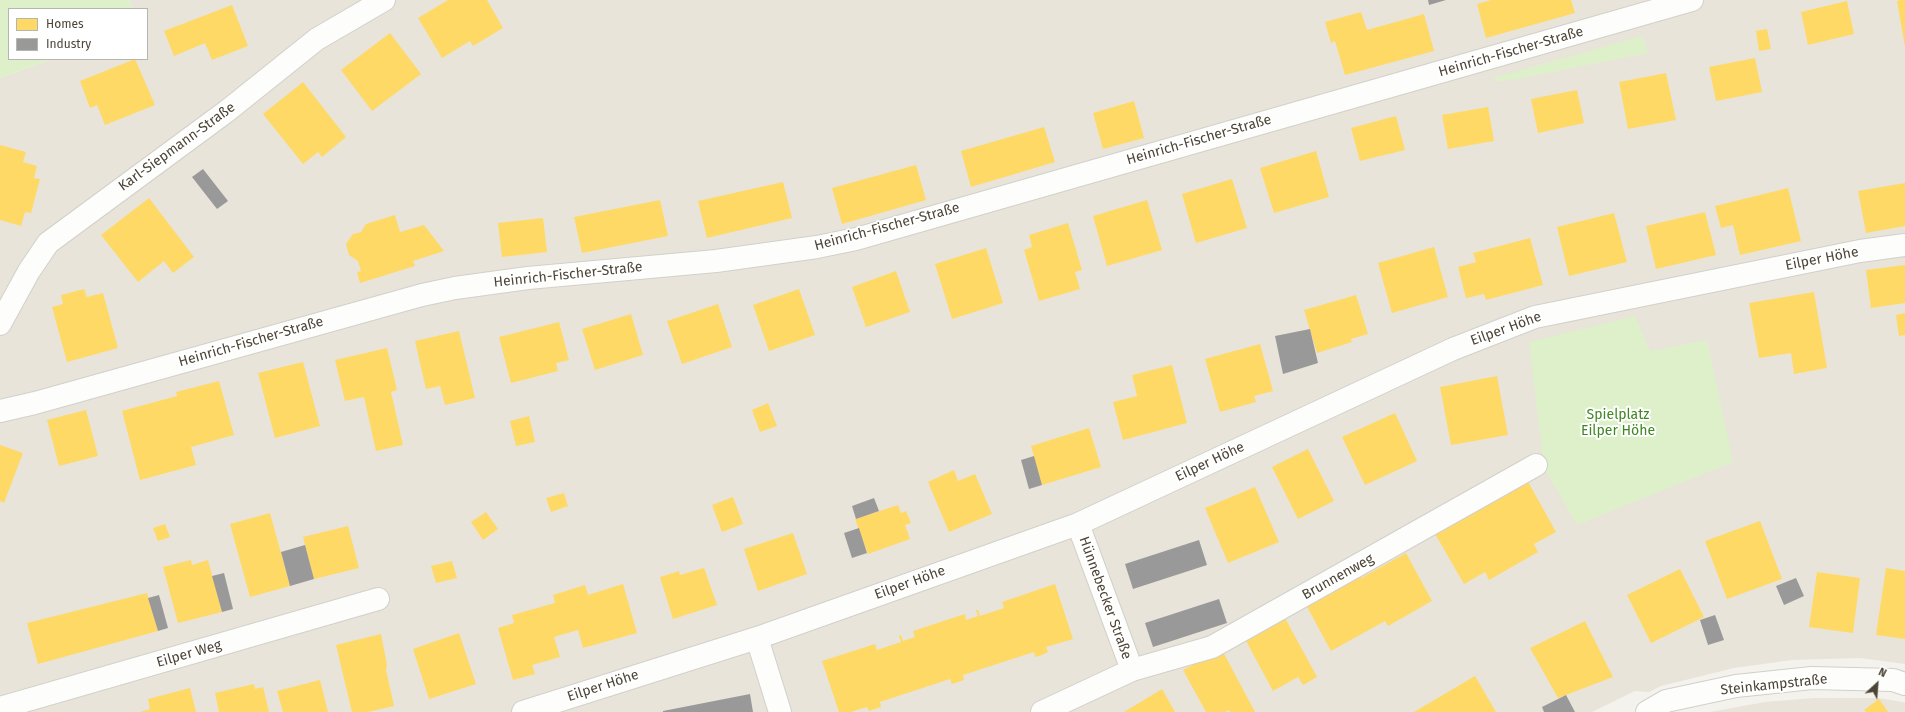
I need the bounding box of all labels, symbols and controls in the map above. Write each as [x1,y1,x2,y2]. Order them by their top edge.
legend [8,8,148,60]
text: Homes [46,17,84,31]
street label: Heinrich-Fischer-Straße [1437,23,1585,81]
text: Industry [46,37,91,51]
street label: Karl-Siepmann-Straße [115,99,239,195]
street label: Heinrich-Fischer-Straße [1125,111,1273,169]
street label: Heinrich-Fischer-Straße [812,200,962,254]
street label: Eilper Höhe [1784,244,1860,274]
street label: Heinrich-Fischer-Straße [493,259,643,291]
street label: Eilper Höhe [1468,308,1544,350]
street label: Heinrich-Fischer-Straße [177,313,325,371]
park label: Spielplatz Eilper Höhe [1581,407,1655,440]
street label: Eilper Höhe [1173,439,1247,485]
street label: Hünnebecker Straße [1075,534,1135,662]
street label: Brunnenweg [1299,550,1377,604]
street label: Eilper Höhe [872,562,948,604]
street label: Eilper Weg [155,637,223,671]
north arrow [1857,664,1897,704]
text: N [1876,665,1889,680]
street label: Eilper Höhe [565,667,641,705]
street label: Steinkampstraße [1720,671,1828,699]

